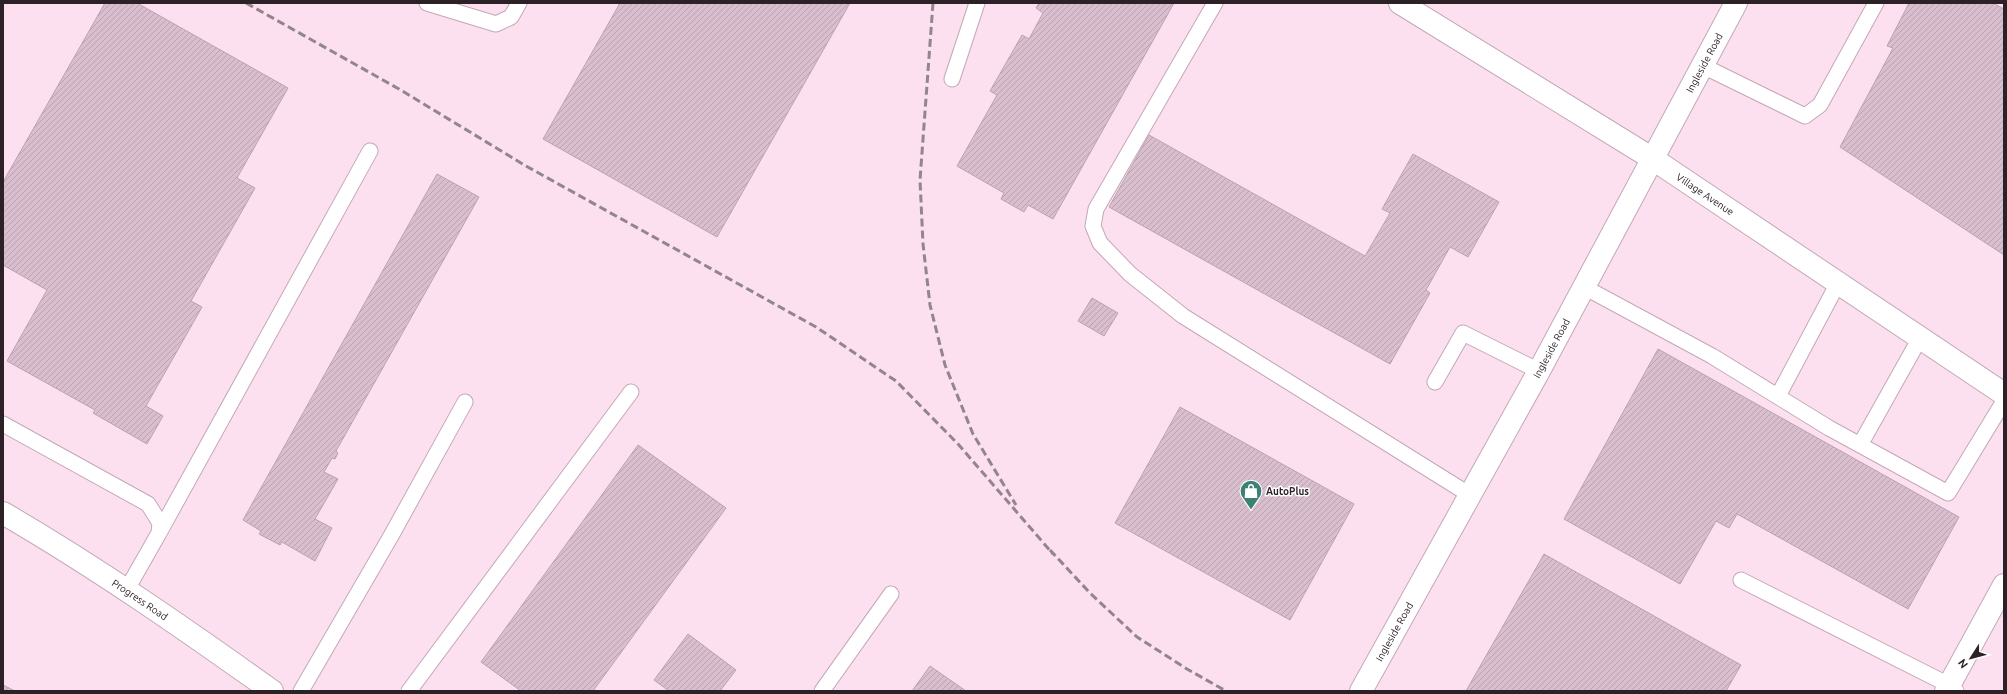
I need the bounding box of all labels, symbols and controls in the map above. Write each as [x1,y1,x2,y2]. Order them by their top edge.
street label: Ingleside Road [1684,31,1725,94]
street label: Village Avenue [1675,171,1736,217]
street label: Ingleside Road [1531,317,1572,380]
shop icon: AutoPlus [1238,478,1264,511]
place label: AutoPlus [1266,486,1309,497]
street label: Progress Road [110,577,170,622]
street label: Ingleside Road [1373,600,1415,663]
north arrow [1951,638,1991,678]
text: N [1956,657,1970,671]

